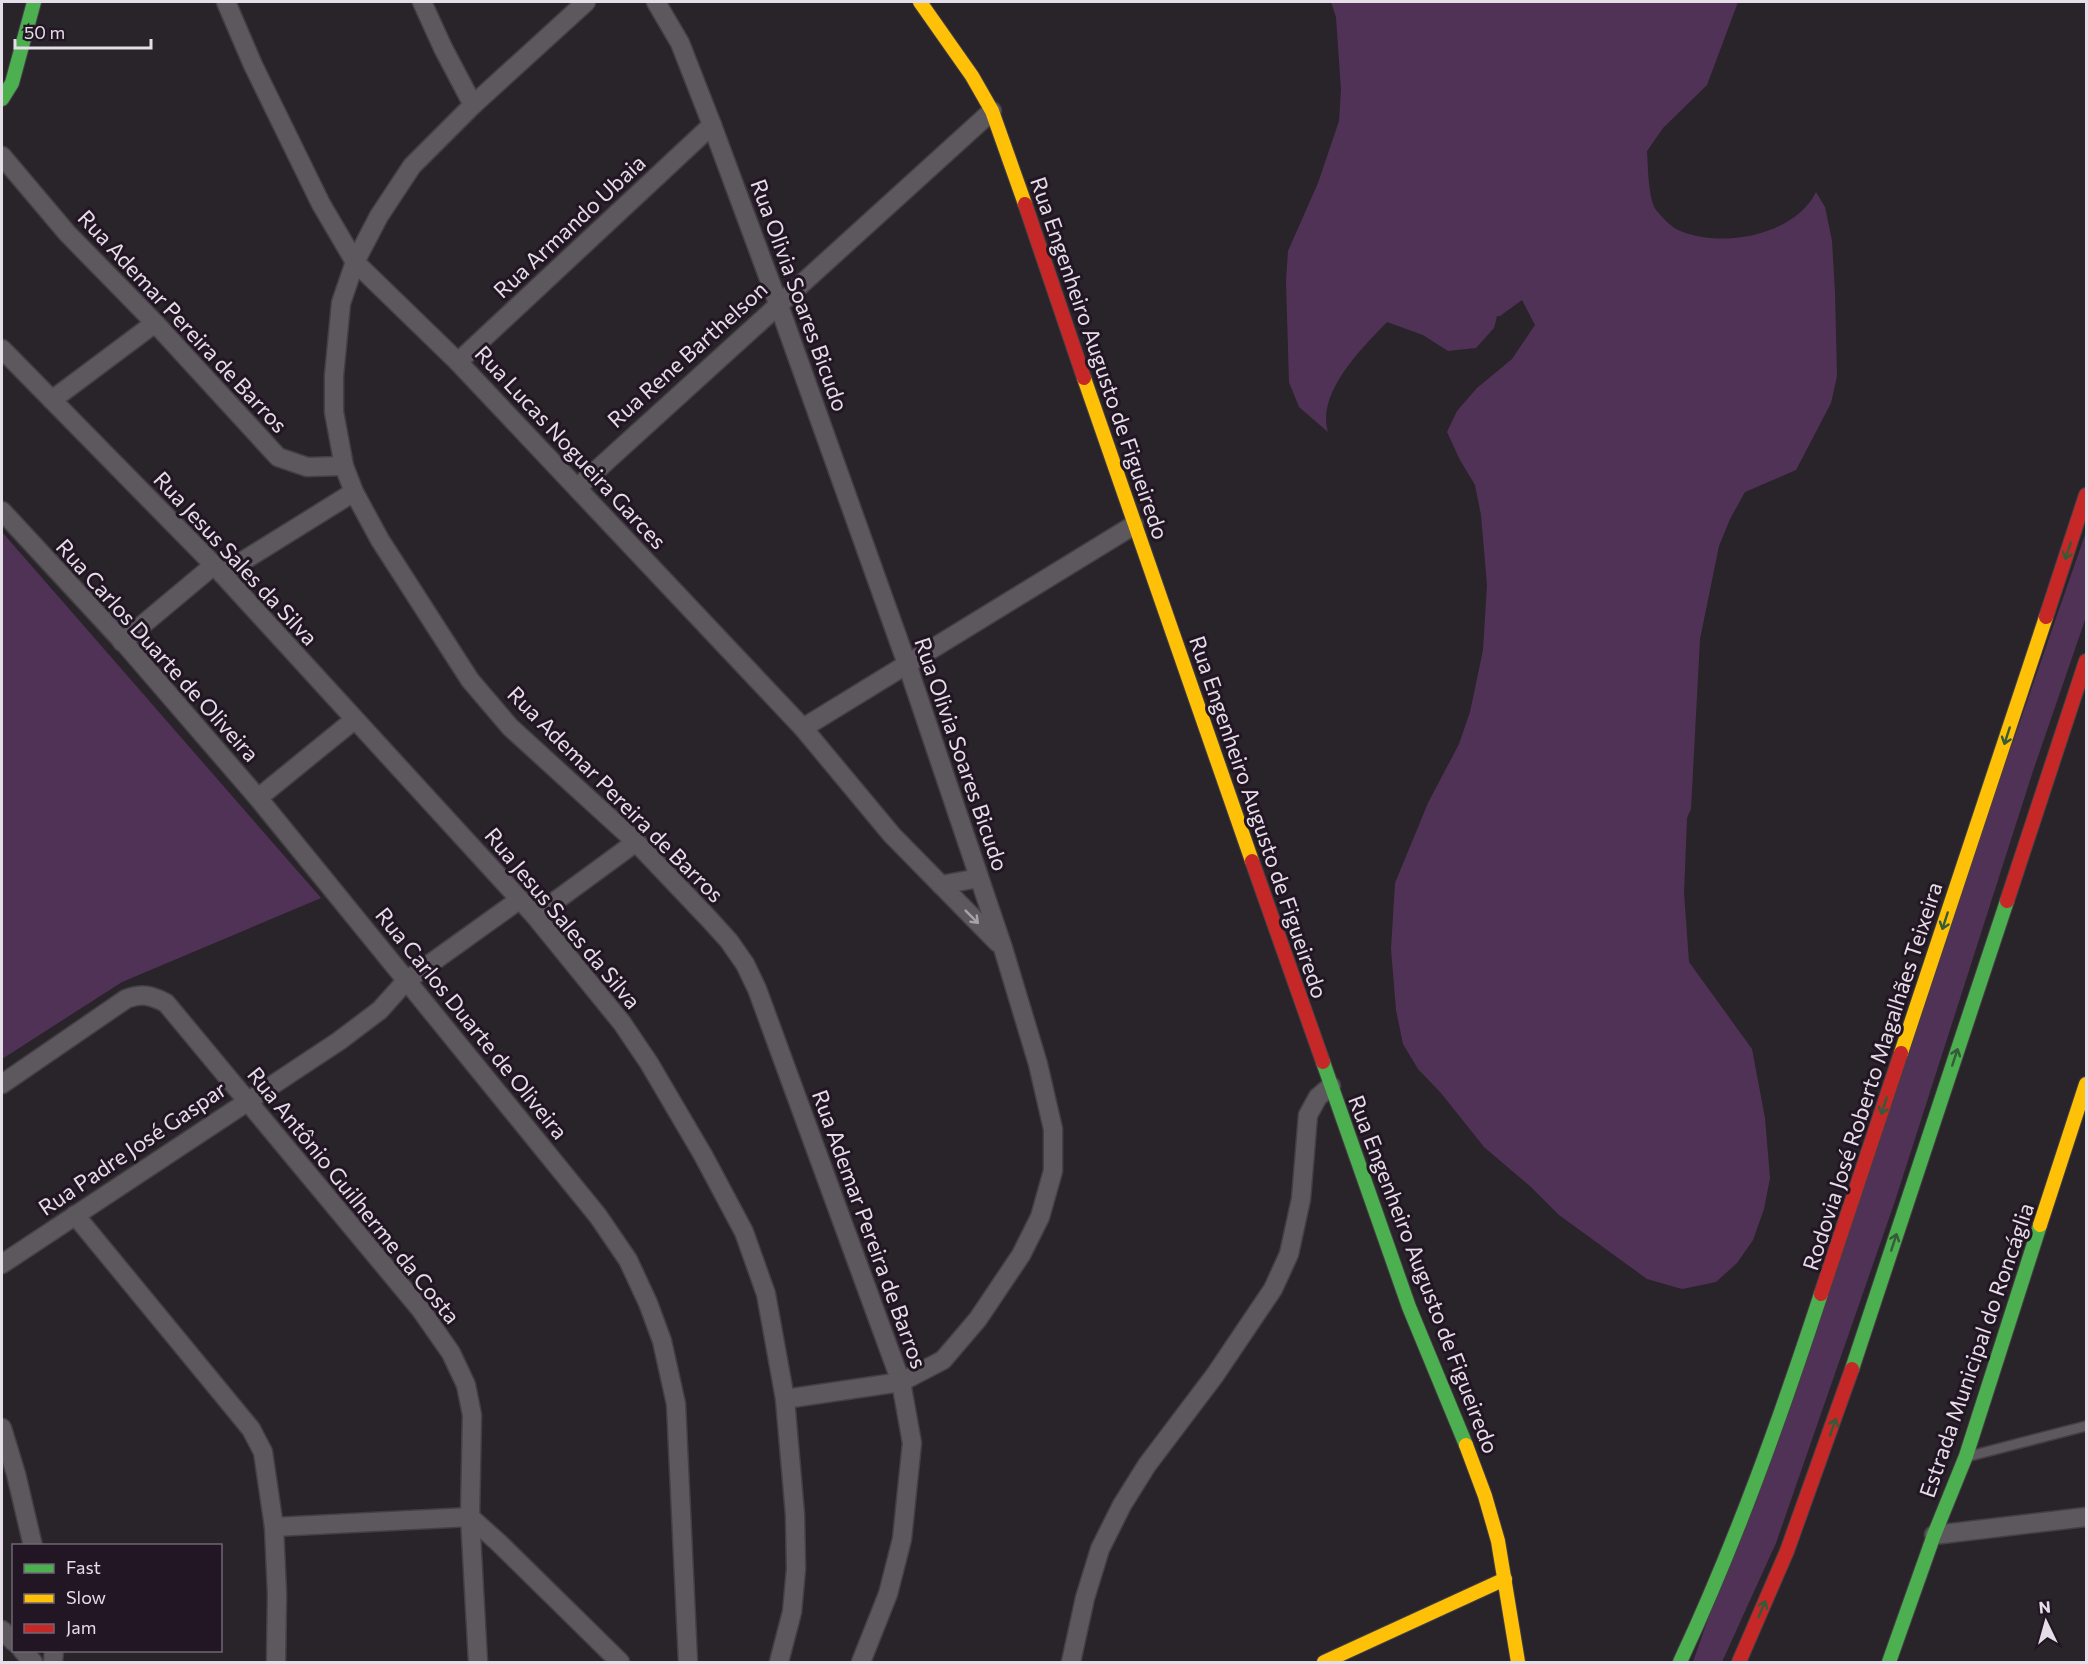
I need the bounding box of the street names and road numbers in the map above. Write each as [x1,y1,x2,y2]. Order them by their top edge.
street label: Rua Armando Ubaia [487,149,651,303]
street label: Rua Engenheiro Augusto de Figueiredo [1025,173,1175,543]
street label: Rua Olivia Soares Bicudo [745,175,855,415]
street label: Rua Ademar Pereira de Barros [73,204,293,438]
street label: Rua Rene Barthelson [602,275,772,433]
street label: Rua Lucas Nogueira Garces [470,340,672,554]
street label: Rua Jesus Sales da Silva [148,465,324,651]
street label: Rua Carlos Duarte de Oliveira [51,533,265,767]
street label: Rua Engenheiro Augusto de Figueiredo [1184,632,1334,1002]
street label: Rua Olivia Soares Bicudo [909,634,1015,874]
street label: Rua Ademar Pereira de Barros [502,680,730,908]
street label: Rua Jesus Sales da Silva [479,822,647,1014]
street label: Rodovia José Roberto Magalhães Teixeira [1796,879,1948,1273]
street label: Rua Carlos Duarte de Oliveira [370,902,574,1144]
street label: Rua Antônio Guilherme da Costa [242,1061,466,1329]
street label: Rua Padre José Gaspar [33,1075,231,1221]
street label: Rua Ademar Pereira de Barros [807,1086,933,1372]
street label: Rua Engenheiro Augusto de Figueiredo [1343,1091,1505,1457]
street label: Estrada Municipal do Roncáglia [1913,1199,2039,1501]

